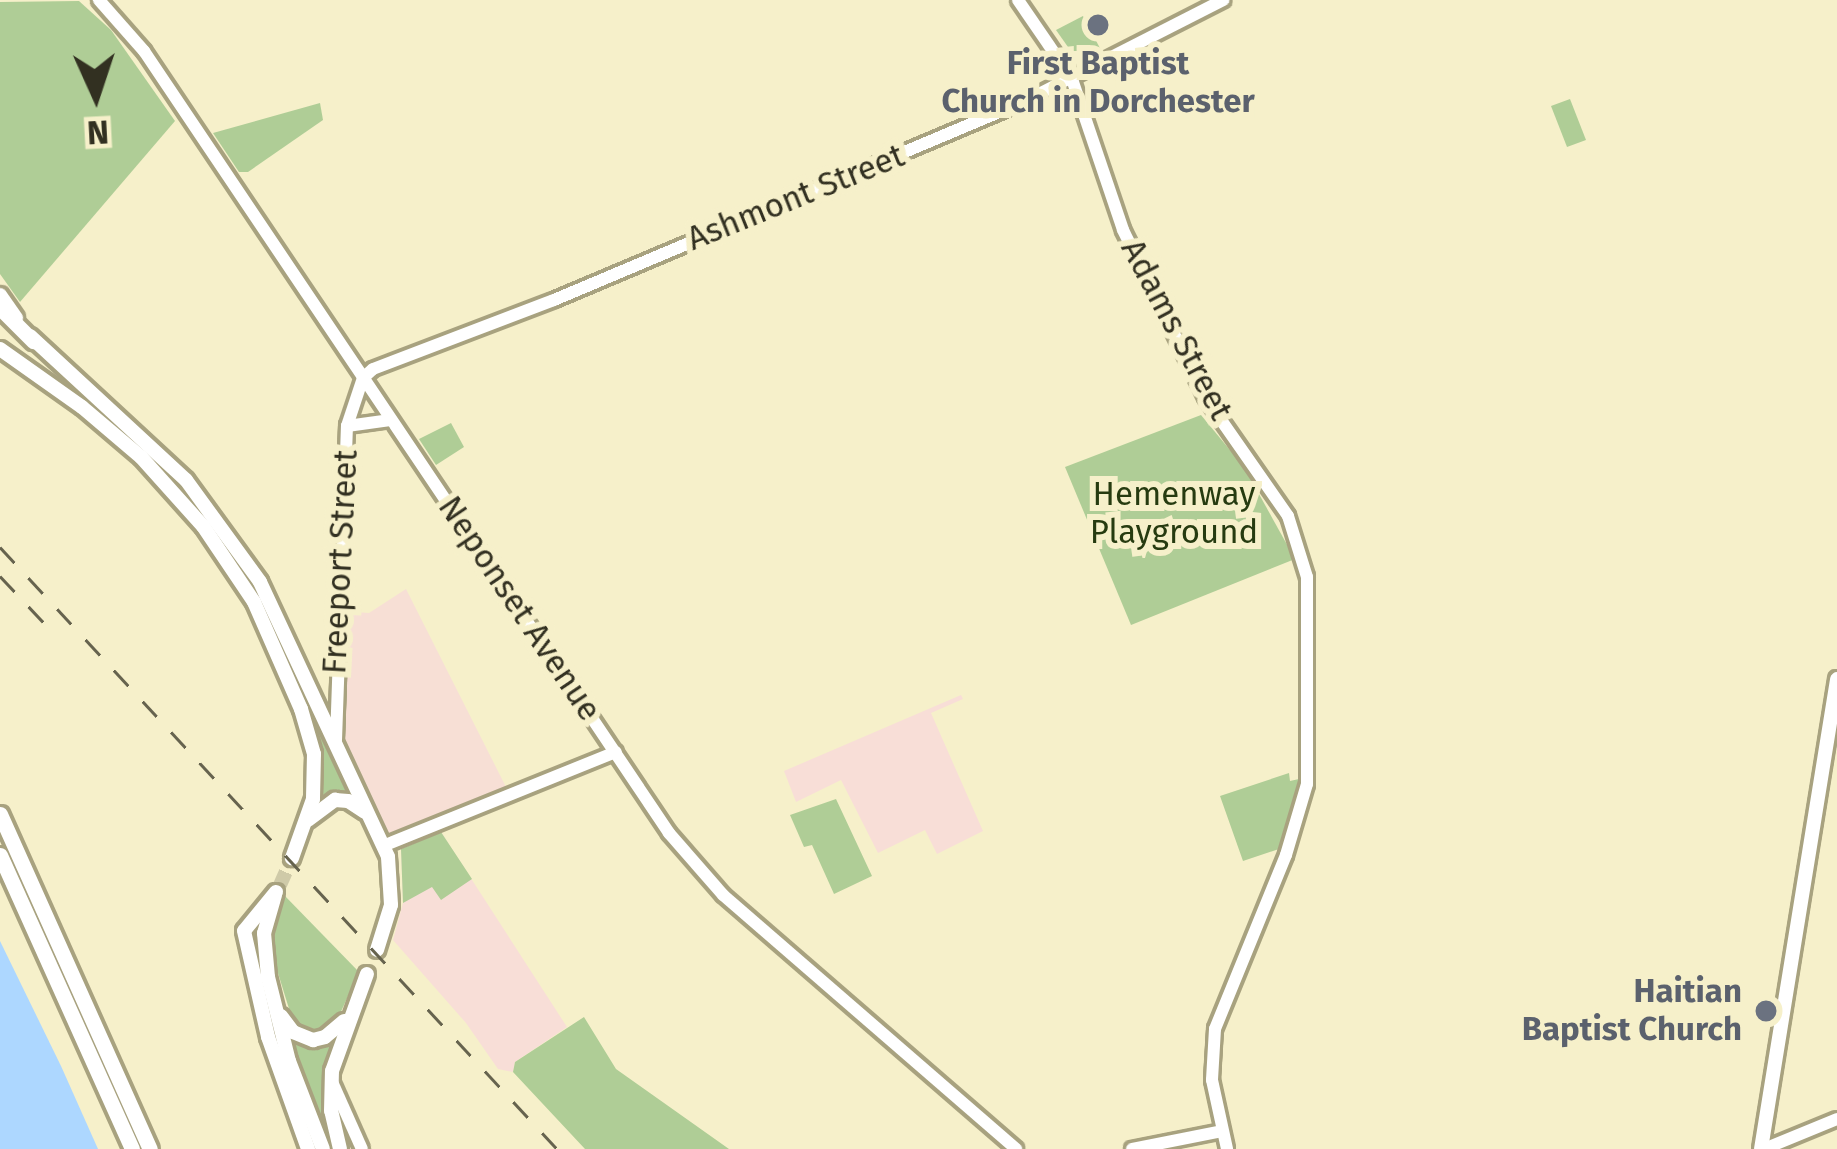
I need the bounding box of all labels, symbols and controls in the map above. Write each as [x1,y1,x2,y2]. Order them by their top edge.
marker: First Baptist Church in Dorchester [1085,12,1111,38]
north arrow [36,36,156,156]
place label: First Baptist Church in Dorchester [941,44,1255,122]
text: N [86,111,110,152]
street label: Ashmont Street [682,136,910,260]
street label: Adams Street [1112,233,1240,427]
street label: Freeport Street [315,449,367,675]
park label: Hemenway Playground [1090,475,1258,553]
street label: Neponset Avenue [429,489,609,729]
place label: Haitian Baptist Church [1522,972,1742,1050]
marker: Haitian Baptist Church [1753,998,1779,1024]

